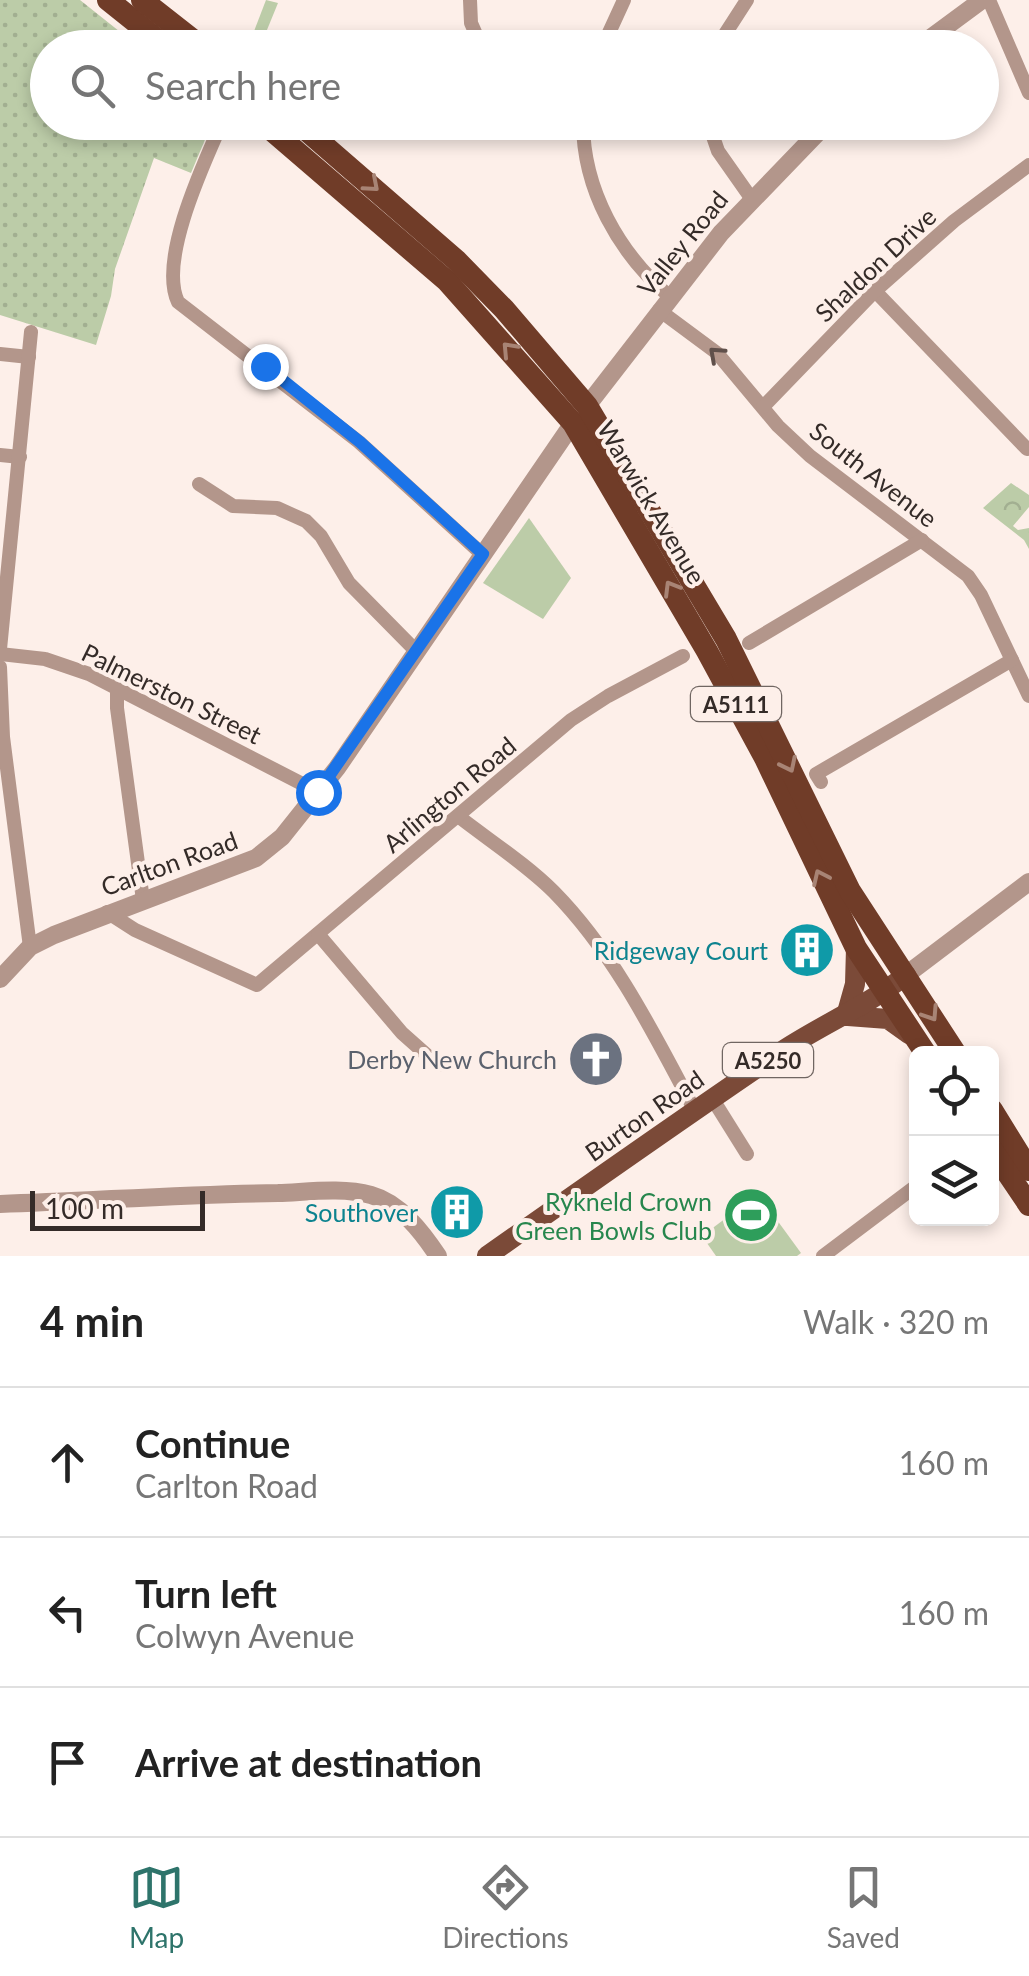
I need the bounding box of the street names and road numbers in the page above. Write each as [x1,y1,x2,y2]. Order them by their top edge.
street label: Valley Road [631,184,733,302]
street label: Shaldon Drive [809,201,941,327]
street label: Warwick Avenue [592,415,712,589]
street label: South Avenue [805,415,943,533]
street label: Palmerston Street [77,637,267,749]
road number: A5111 [691,687,781,721]
street label: Arlington Road [377,730,521,858]
street label: Carlton Road [97,824,241,902]
road number: A5250 [723,1043,813,1077]
street label: Burton Road [579,1063,709,1167]

